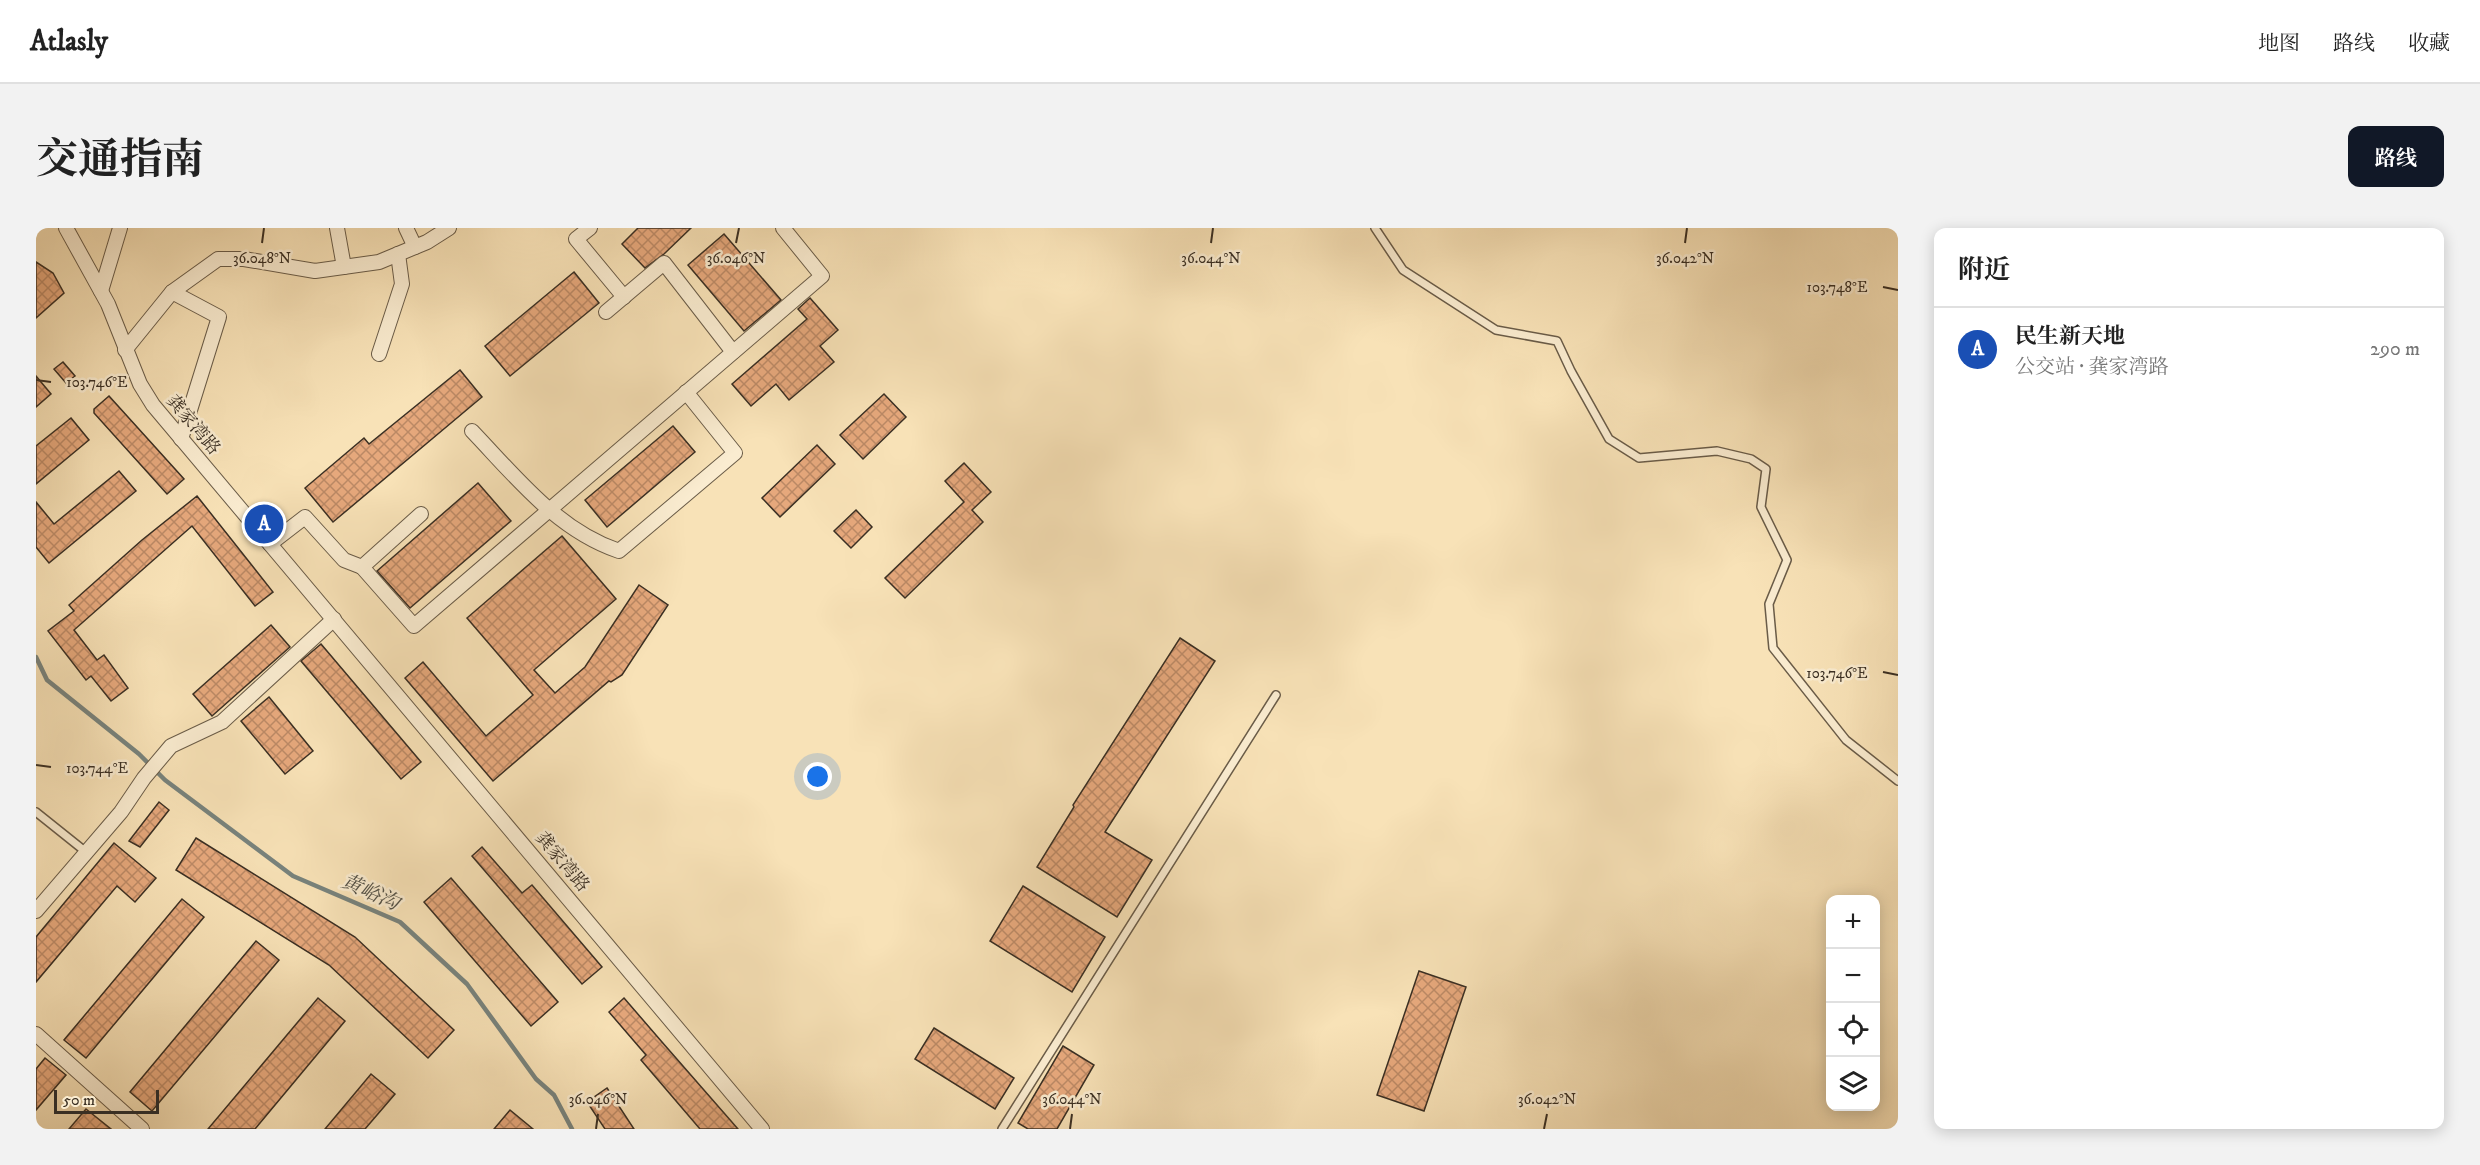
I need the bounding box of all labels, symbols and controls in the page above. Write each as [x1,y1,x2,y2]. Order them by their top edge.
text: Atlasly [30,24,108,59]
text: 地图 [2258,31,2300,57]
text: 路线 [2333,31,2375,57]
text: 收藏 [2408,31,2450,57]
button: 路线 [2348,126,2444,187]
text: 交通指南 [36,135,204,187]
text: 36.048°N [233,249,291,268]
text: 36.046°N [707,249,765,268]
text: 36.044°N [1181,249,1241,268]
text: 36.042°N [1656,249,1714,268]
text: 附近 [1958,254,2010,287]
text: 103.748°E [1807,278,1868,297]
text: 民生新天地 [2015,323,2125,350]
text: A [1971,337,1984,362]
text: 290 m [2370,337,2420,362]
text: 公交站 · 龚家湾路 [2015,355,2168,380]
text: 103.746°E [66,373,128,392]
street label: 龚家湾路 [161,390,225,460]
pin: A [244,502,284,546]
text: 103.746°E [1806,664,1868,683]
text: 103.744°E [66,759,128,778]
your location [803,762,832,791]
street label: 龚家湾路 [530,827,594,897]
water label: 黄峪沟 [338,869,405,918]
map controls [1826,895,1880,1111]
button: + [1826,895,1880,949]
button: − [1826,949,1880,1003]
button: locate [1826,1003,1880,1057]
button: layers [1826,1057,1880,1111]
scale bar [54,1087,159,1114]
text: 50 m [63,1090,95,1110]
text: 36.046°N [569,1090,627,1109]
text: 36.044°N [1042,1090,1102,1109]
text: 36.042°N [1518,1090,1576,1109]

